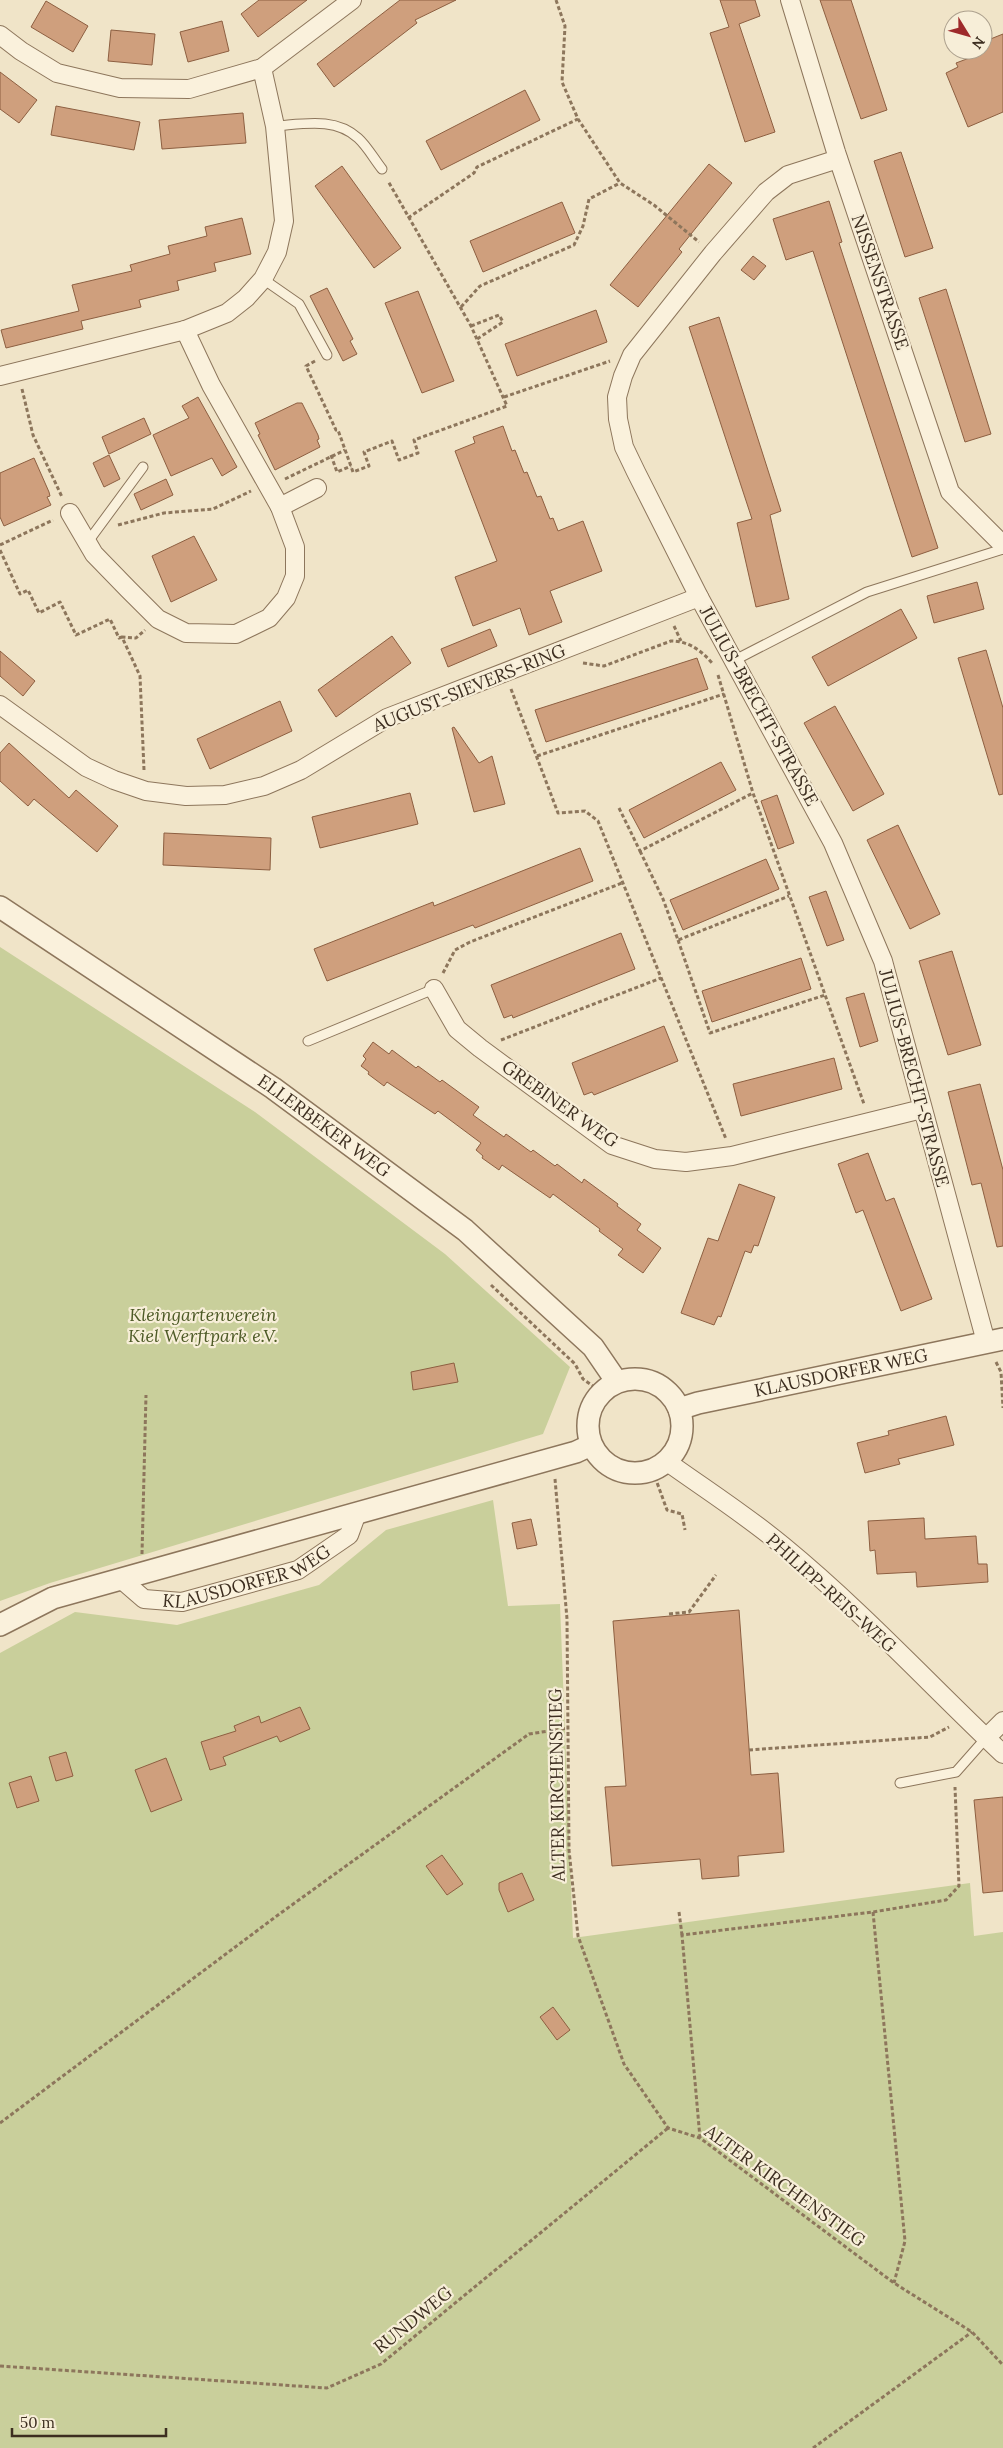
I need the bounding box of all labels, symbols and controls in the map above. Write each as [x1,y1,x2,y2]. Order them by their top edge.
north arrow [943,10,993,60]
text: N [968,33,989,53]
street label: NISSENSTRASSE [847,211,914,353]
street label: JULIUS-BRECHT-STRASSE [694,601,824,810]
street label: AUGUST-SIEVERS-RING [368,638,569,737]
street label: JULIUS-BRECHT-STRASSE [874,965,955,1189]
street label: GREBINER WEG [498,1055,623,1152]
street label: ELLERBEKER WEG [253,1069,395,1182]
park label: Kleingartenverein Kiel Werftpark e.V. [128,1303,278,1347]
street label: KLAUSDORFER WEG [752,1343,930,1402]
street label: PHILIPP-REIS-WEG [762,1528,901,1657]
street label: KLAUSDORFER WEG [162,1539,335,1613]
street label: ALTER KIRCHENSTIEG [543,1688,570,1883]
street label: ALTER KIRCHENSTIEG [700,2119,870,2252]
street label: RUNDWEG [369,2281,457,2358]
scale bar [12,2406,166,2438]
text: 50 m [20,2413,55,2432]

